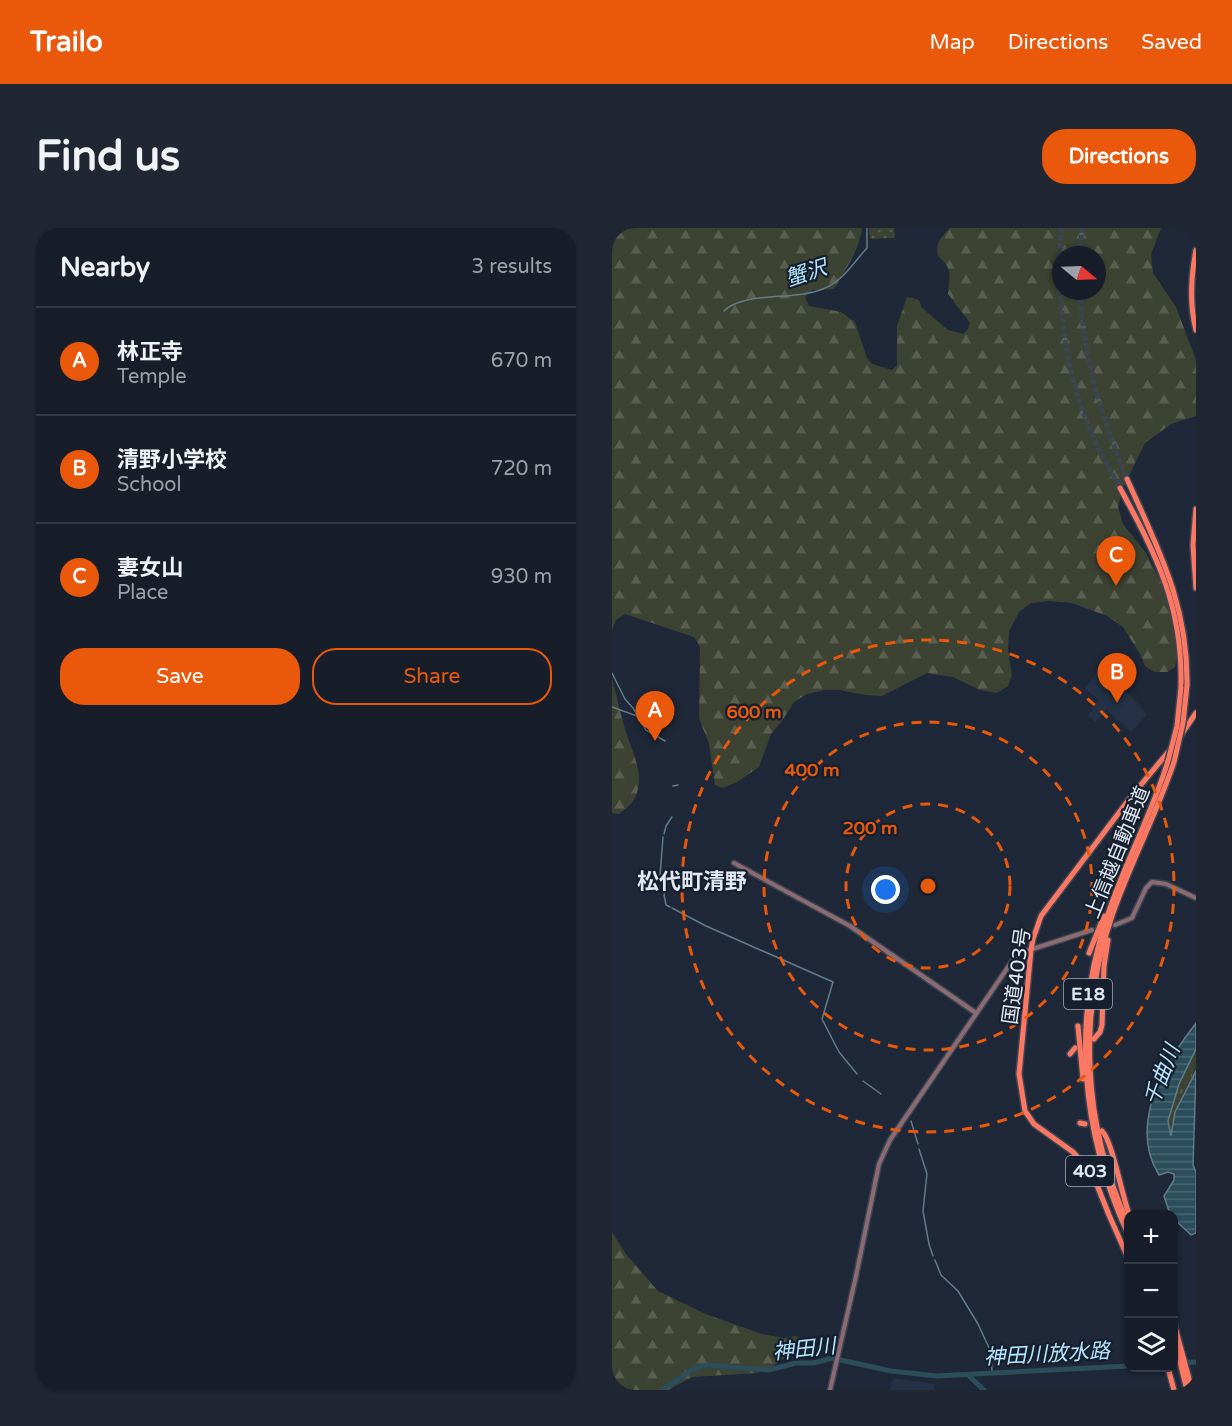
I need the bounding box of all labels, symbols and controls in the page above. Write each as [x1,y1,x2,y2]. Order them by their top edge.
text: Trailo [30,25,103,59]
text: Map [929,30,975,55]
text: Directions [1008,30,1108,55]
text: Saved [1141,30,1202,55]
button: Directions [1042,129,1196,184]
text: Find us [36,131,180,182]
north arrow [1052,246,1106,300]
text: Nearby [60,252,150,283]
water label: 蟹沢 [782,254,833,292]
text: 3 results [472,255,552,279]
text: 林正寺 [117,339,183,365]
text: A [72,349,87,373]
text: 670 m [491,349,552,373]
text: Temple [117,365,187,389]
text: 清野小学校 [117,447,227,473]
text: B [73,457,86,481]
text: 720 m [491,457,552,481]
text: School [117,473,181,497]
pin: C [1096,536,1136,586]
text: 妻女山 [117,555,183,581]
text: C [73,565,86,589]
text: 930 m [491,565,552,589]
text: Place [117,581,168,605]
button: Save [60,648,300,705]
button: Share [312,648,552,705]
pin: B [1098,654,1136,703]
pin: A [636,692,675,741]
text: 600 m [726,701,782,723]
text: 400 m [784,759,840,781]
street label: 上信越自動車道 [1081,783,1155,922]
text: 200 m [842,817,898,839]
district label: 松代町清野 [637,869,747,895]
your location [871,875,900,904]
centre of rings [918,876,938,896]
street label: 国道403号 [998,926,1036,1026]
road number: E18 [1064,979,1112,1009]
water label: 千曲川 [1140,1039,1186,1109]
road number: 403 [1066,1156,1114,1186]
map controls [1124,1210,1178,1372]
button: + [1124,1210,1178,1264]
button: − [1124,1264,1178,1318]
button: layers [1124,1318,1178,1372]
water label: 神田川 [771,1334,839,1365]
water label: 神田川放水路 [983,1339,1113,1370]

